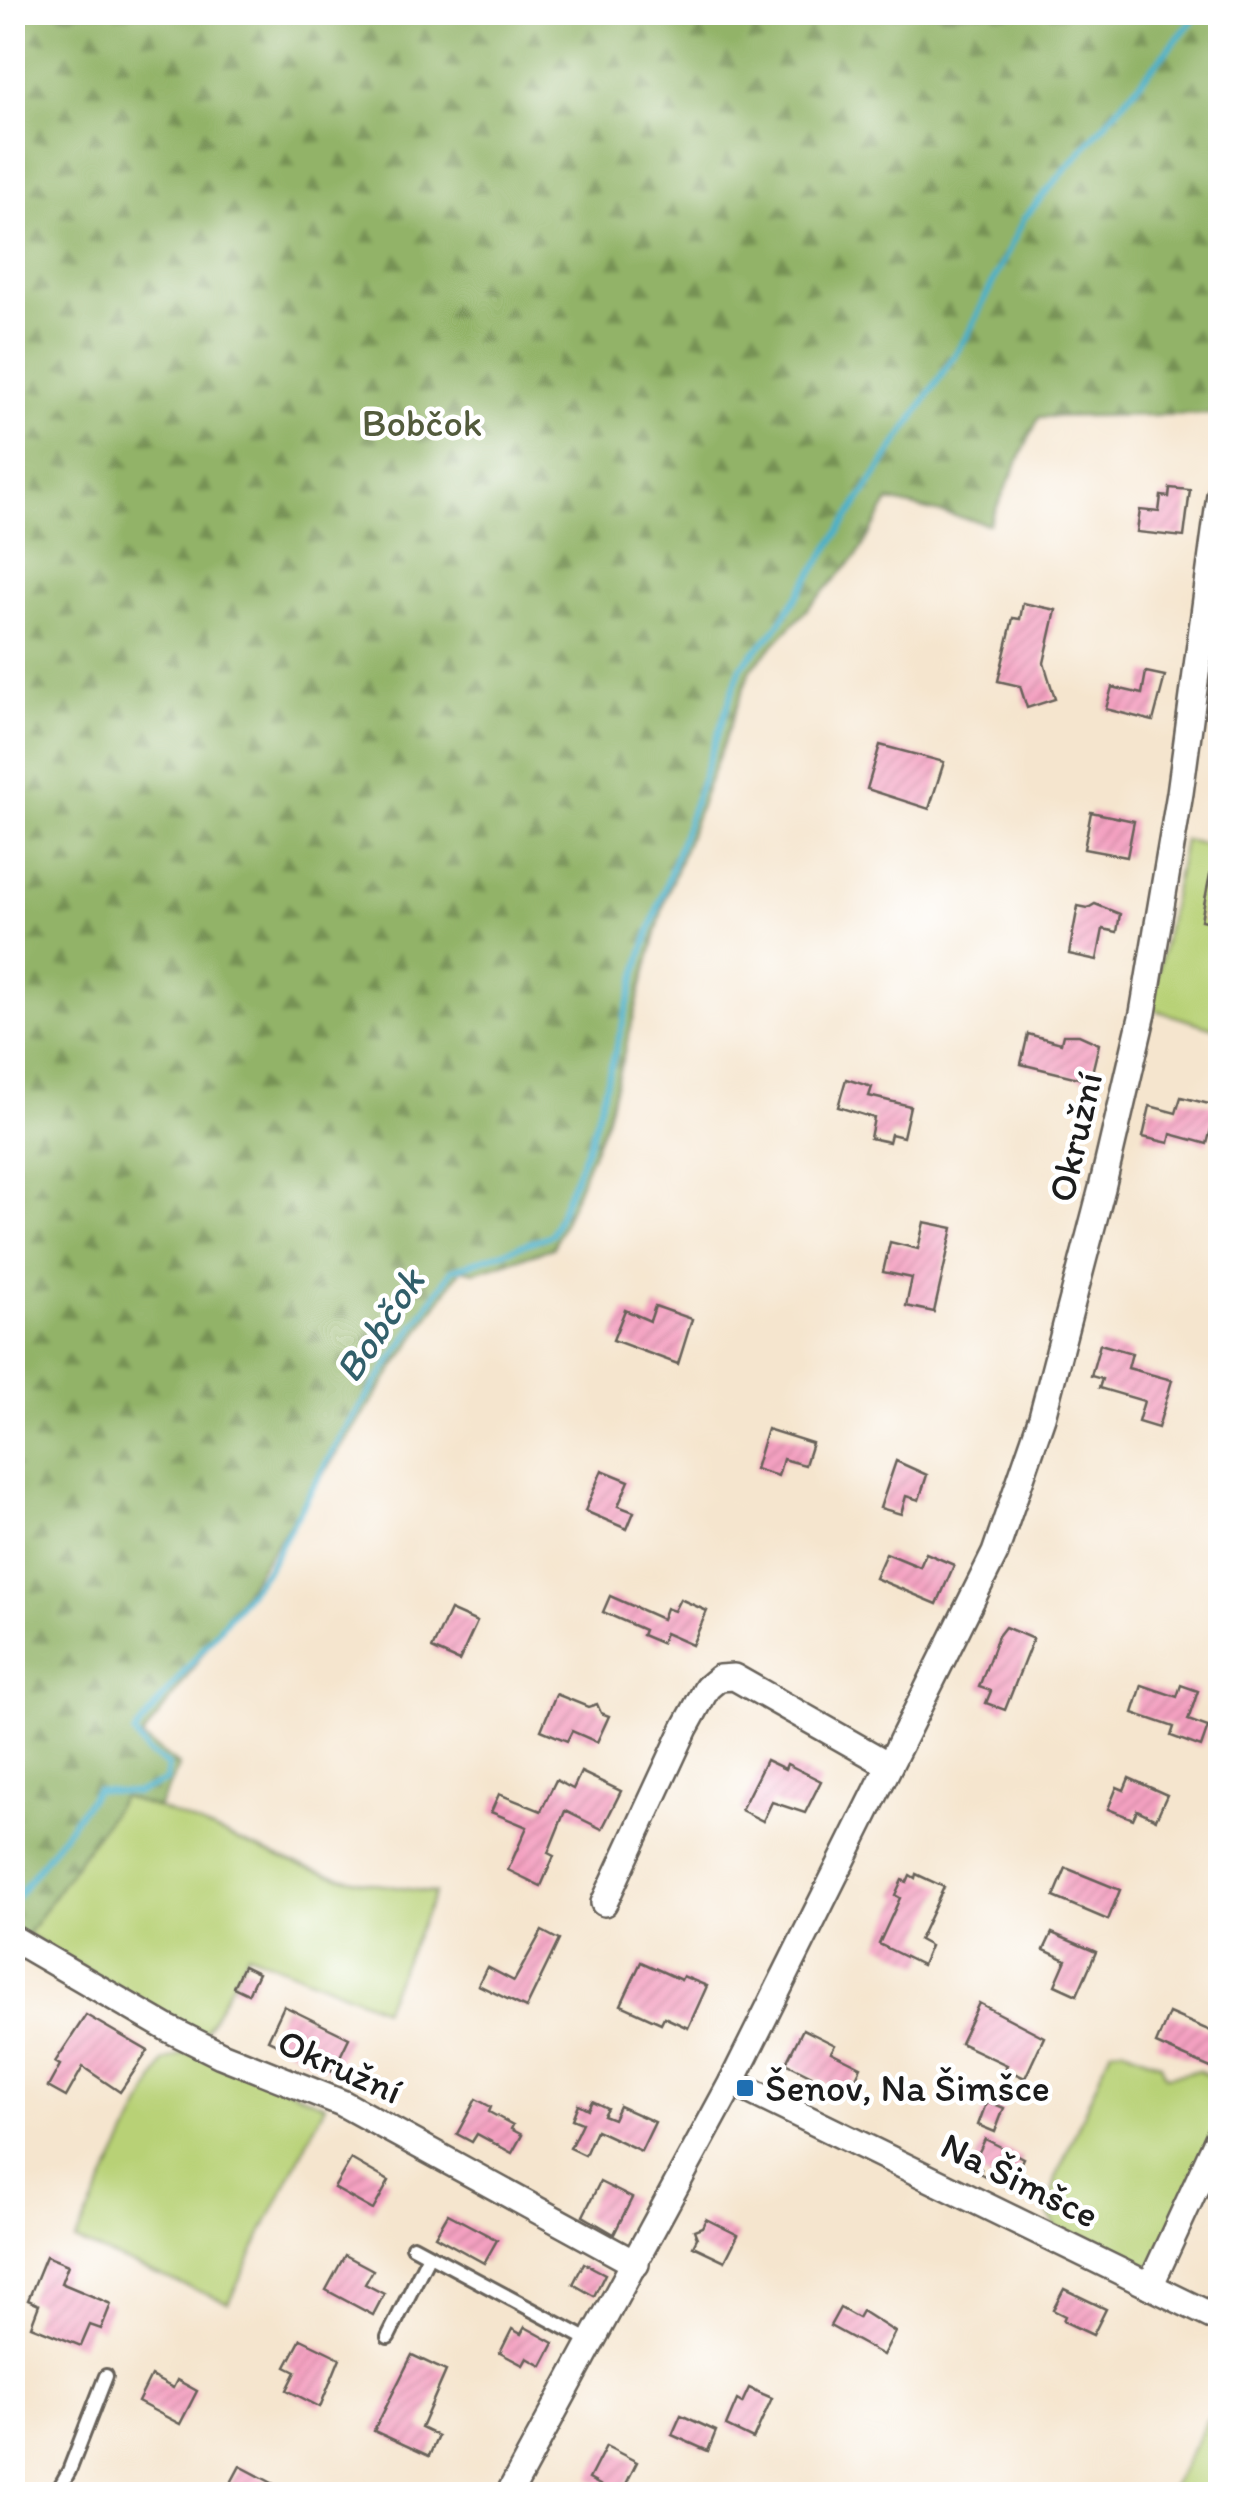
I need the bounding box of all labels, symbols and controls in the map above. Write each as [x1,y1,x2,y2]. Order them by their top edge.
park label: Bobčok [362,400,482,446]
street label: Okružní [1038,1068,1112,1206]
water label: Bobčok [324,1257,436,1391]
street label: Okružní [271,2018,410,2114]
place label: Šenov, Na Šimšce [765,2065,1050,2111]
marker: Šenov, Na Šimšce [734,2077,756,2099]
street label: Na Šimšce [934,2122,1106,2238]

